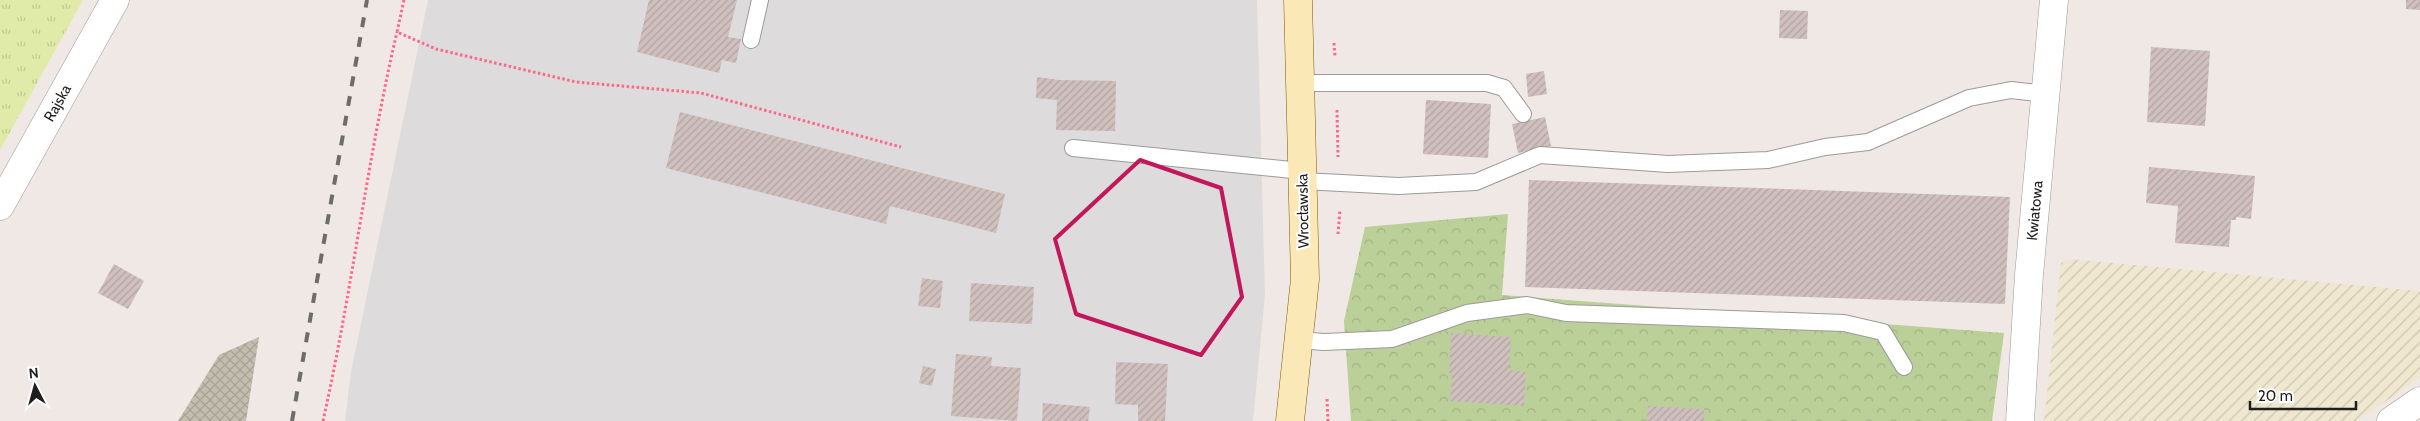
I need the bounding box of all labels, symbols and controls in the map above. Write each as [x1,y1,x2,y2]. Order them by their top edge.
street label: Rajska [40,81,75,125]
street label: Wrocławska [1293,173,1313,249]
street label: Kwiatowa [2023,179,2047,241]
north arrow [10,361,60,411]
text: N [28,364,40,383]
scale bar [2250,378,2356,410]
text: 20 m [2258,387,2293,405]

